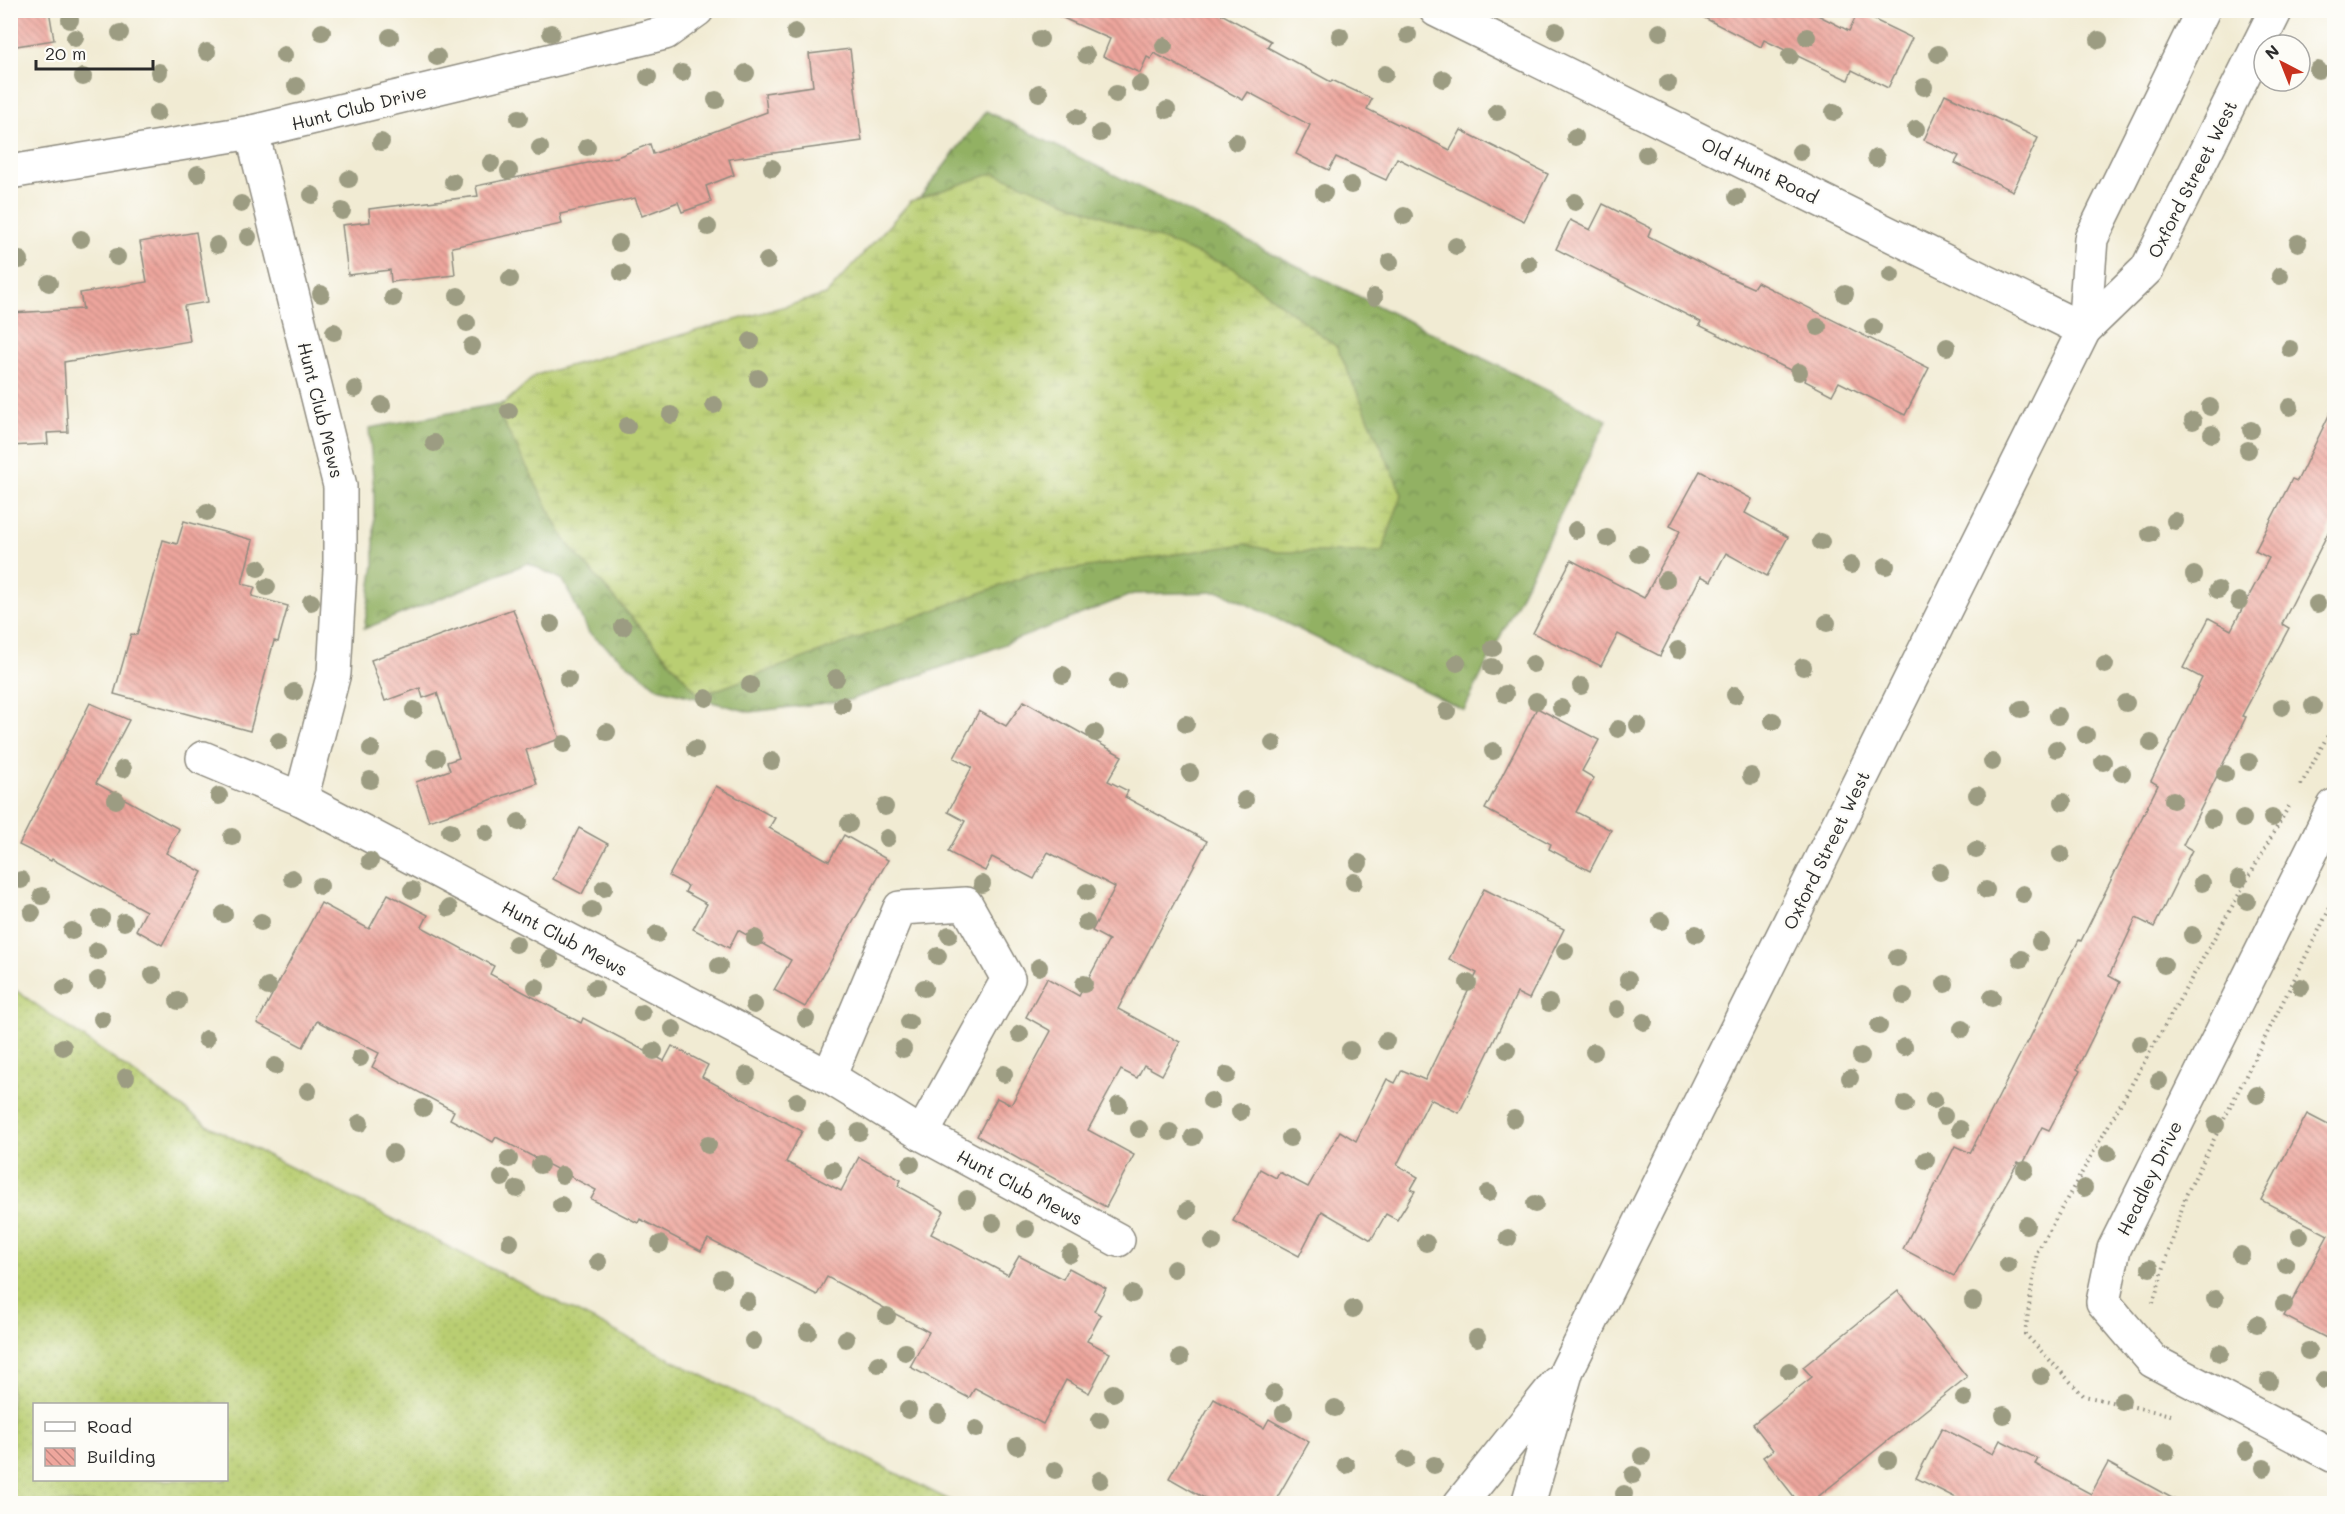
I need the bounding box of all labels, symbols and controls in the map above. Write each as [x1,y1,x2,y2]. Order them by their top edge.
scale bar [36,33,153,71]
north arrow [2252,33,2312,93]
text: N [2260,40,2283,63]
text: 20 m [45,41,86,65]
street label: Hunt Club Drive [289,79,429,135]
street label: Oxford Street West [2142,96,2242,262]
street label: Old Hunt Road [1698,131,1822,209]
street label: Hunt Club Mews [293,340,349,480]
street label: Oxford Street West [1777,767,1875,933]
street label: Hunt Club Mews [498,895,632,981]
street label: Headley Drive [2111,1117,2187,1239]
street label: Hunt Club Mews [953,1144,1087,1230]
legend [33,1403,228,1481]
text: Road [87,1414,132,1438]
text: Building [87,1444,155,1468]

